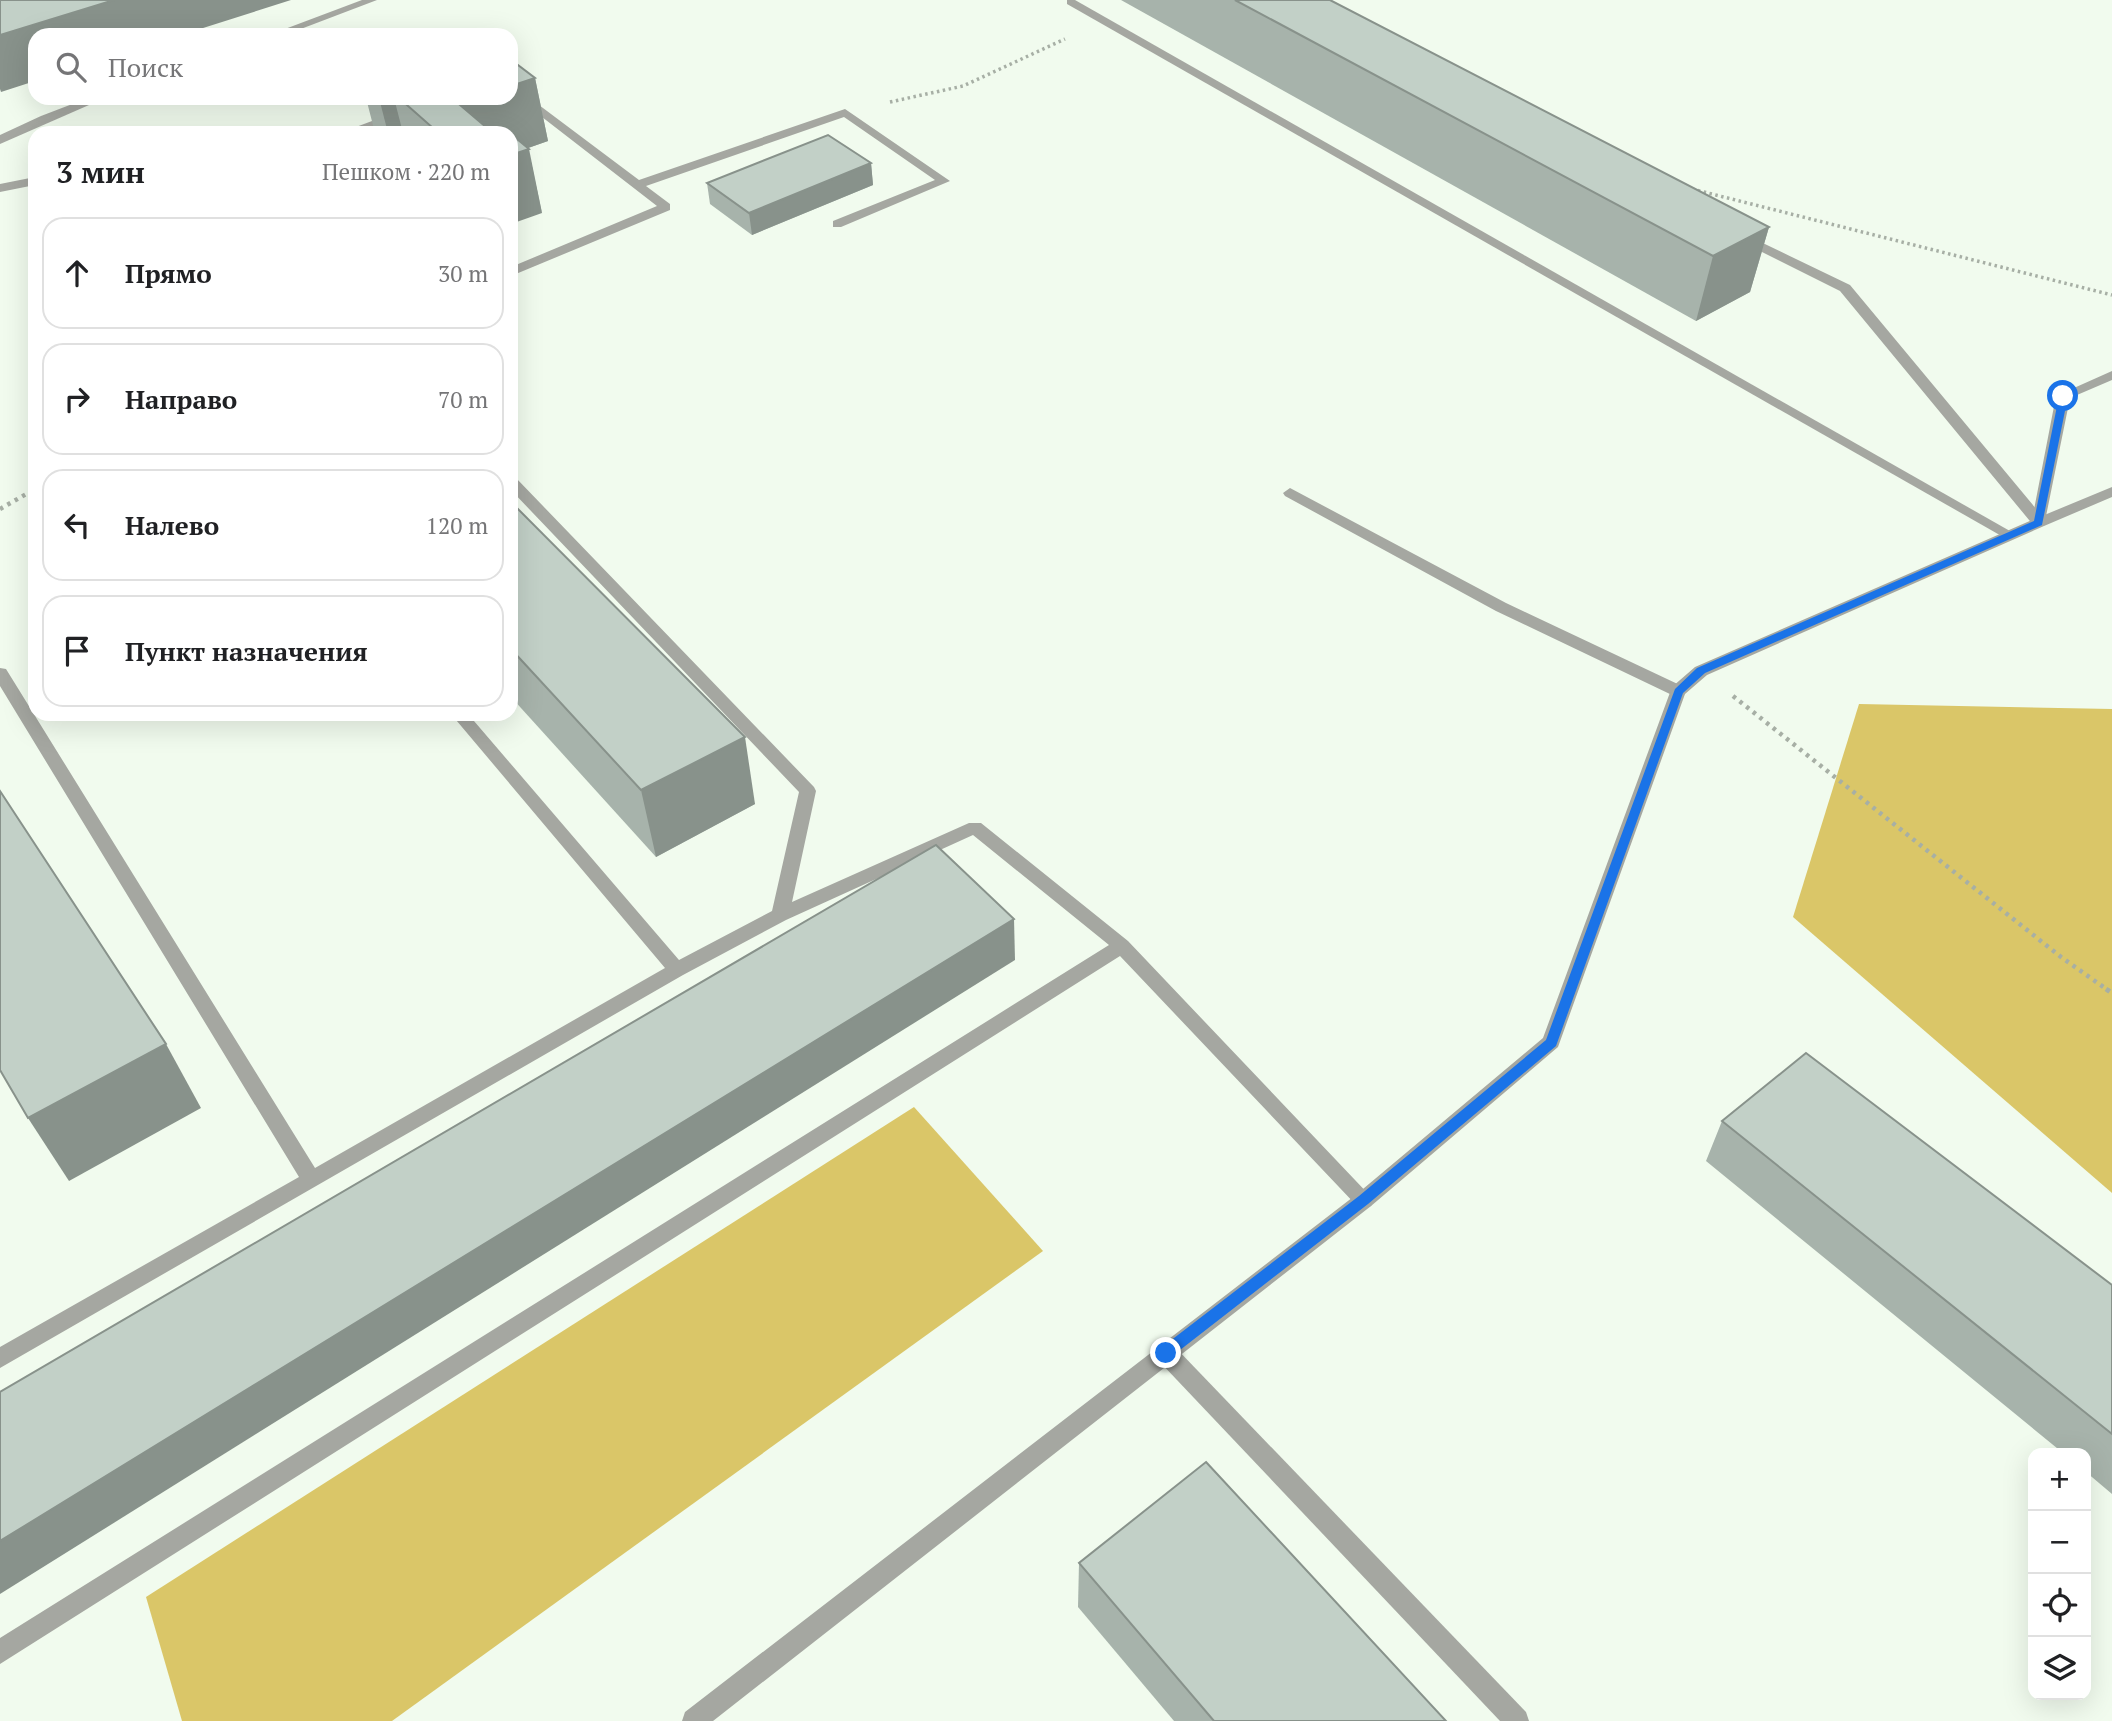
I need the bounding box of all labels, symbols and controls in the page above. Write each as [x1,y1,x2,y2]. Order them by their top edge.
search box [28,28,518,105]
icon: search [52,48,90,86]
text: Поиск [108,50,183,84]
text: 3 мин [56,152,145,192]
text: Пешком · 220 m [322,156,490,187]
icon: ahead [58,254,96,292]
text: Прямо [125,256,212,290]
text: 30 m [438,258,488,289]
icon: right [58,380,96,418]
route start [2047,380,2078,411]
text: Направо [125,382,237,416]
text: 70 m [438,384,488,415]
icon: left [58,506,96,544]
text: Налево [125,508,219,542]
text: 120 m [426,510,488,541]
icon: arrive [58,632,96,670]
text: Пункт назначения [125,634,368,668]
route end [1150,1337,1181,1368]
map controls [2028,1448,2091,1700]
button: + [2028,1448,2091,1511]
button: − [2028,1511,2091,1574]
button: locate [2028,1574,2091,1637]
button: layers [2028,1637,2091,1700]

